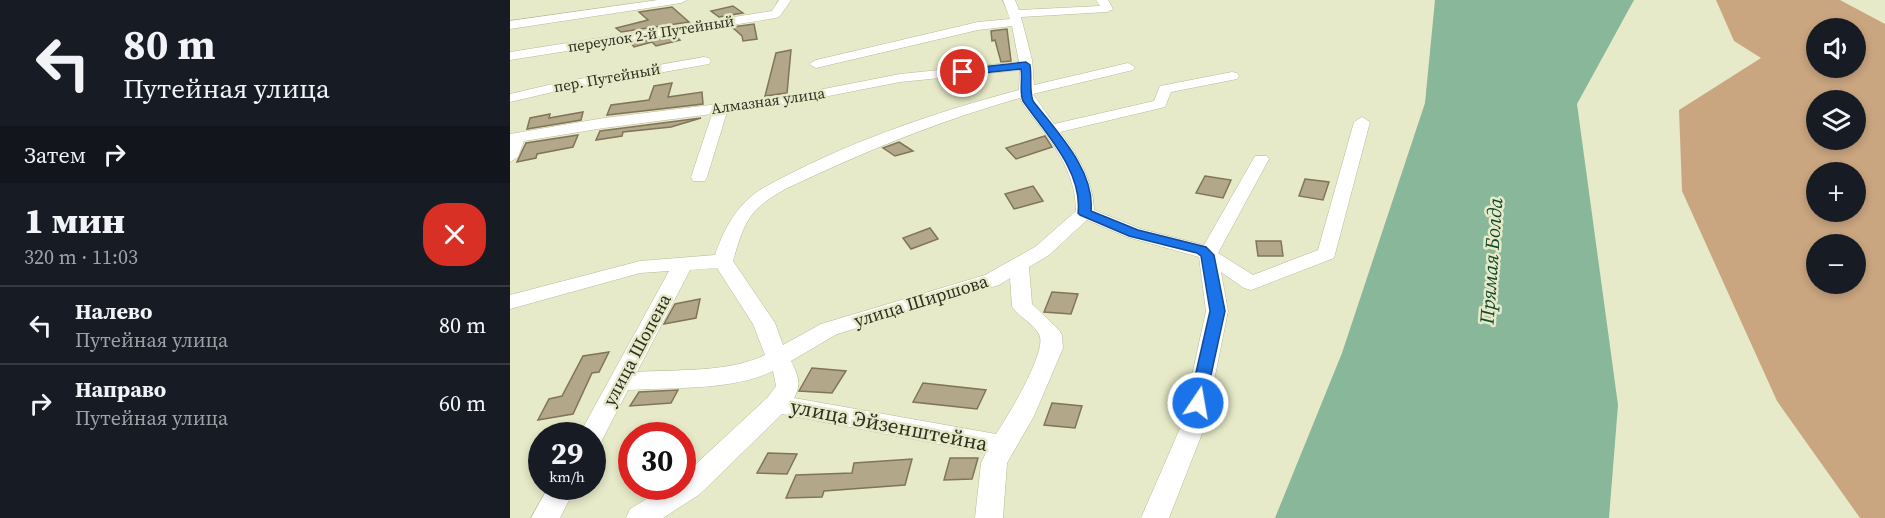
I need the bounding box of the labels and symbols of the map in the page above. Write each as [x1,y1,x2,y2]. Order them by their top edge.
street label: переулок 2-й Путейный [566,10,736,57]
pin [937,46,988,97]
street label: пер. Путейный [552,58,662,97]
street label: Алмазная улица [710,82,827,119]
water label: Прямая Болда [1473,196,1509,326]
street label: улица Ширшова [851,268,992,333]
street label: улица Шопена [596,288,677,410]
position arrow [1166,371,1230,435]
street label: улица Эйзенштейна [788,391,991,458]
speed limit sign: 30 [618,422,696,500]

